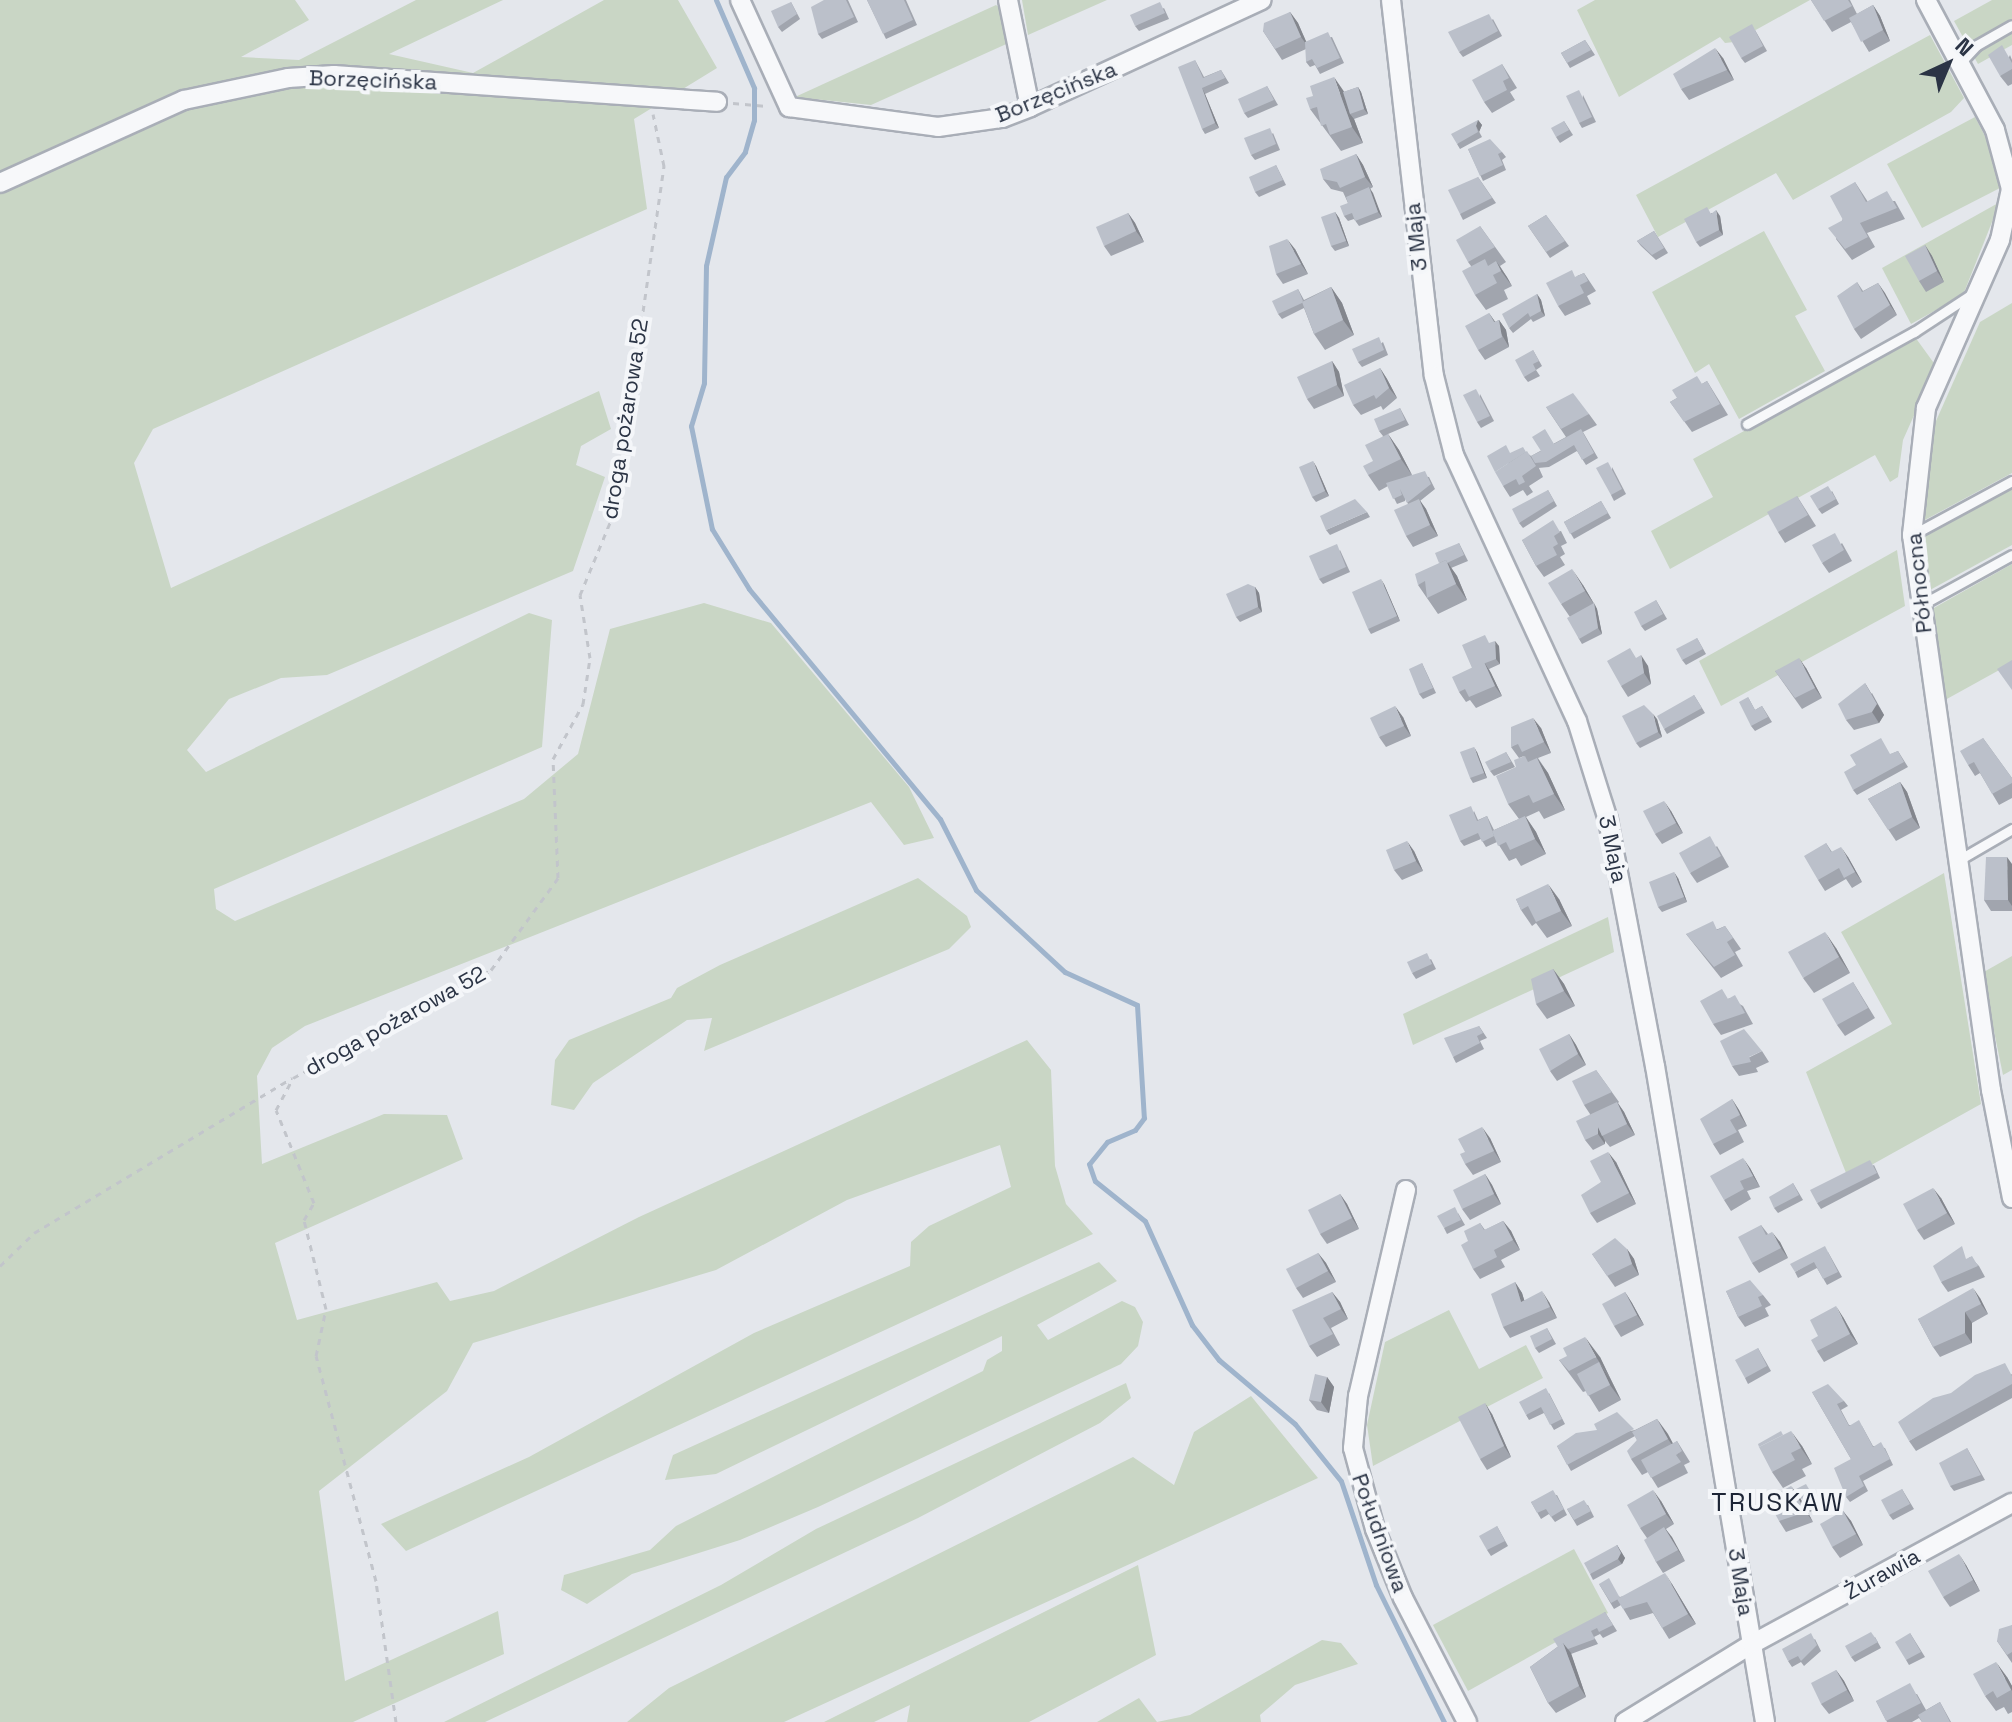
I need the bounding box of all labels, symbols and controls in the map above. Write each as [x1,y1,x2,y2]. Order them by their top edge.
north arrow [1908,24,1988,104]
text: N [1950,32,1980,62]
street label: Borzęcińska [992,56,1120,128]
street label: Borzęcińska [308,65,438,95]
street label: 3 Maja [1399,201,1433,273]
street label: droga pożarowa 52 [596,317,654,521]
street label: Północna [1901,531,1937,635]
street label: 3 Maja [1593,813,1633,885]
street label: droga pożarowa 52 [300,960,490,1082]
street label: Południowa [1346,1470,1414,1596]
district label: TRUSKAW [1711,1487,1845,1519]
street label: Żurawia [1840,1543,1924,1605]
street label: 3 Maja [1723,1546,1759,1618]

